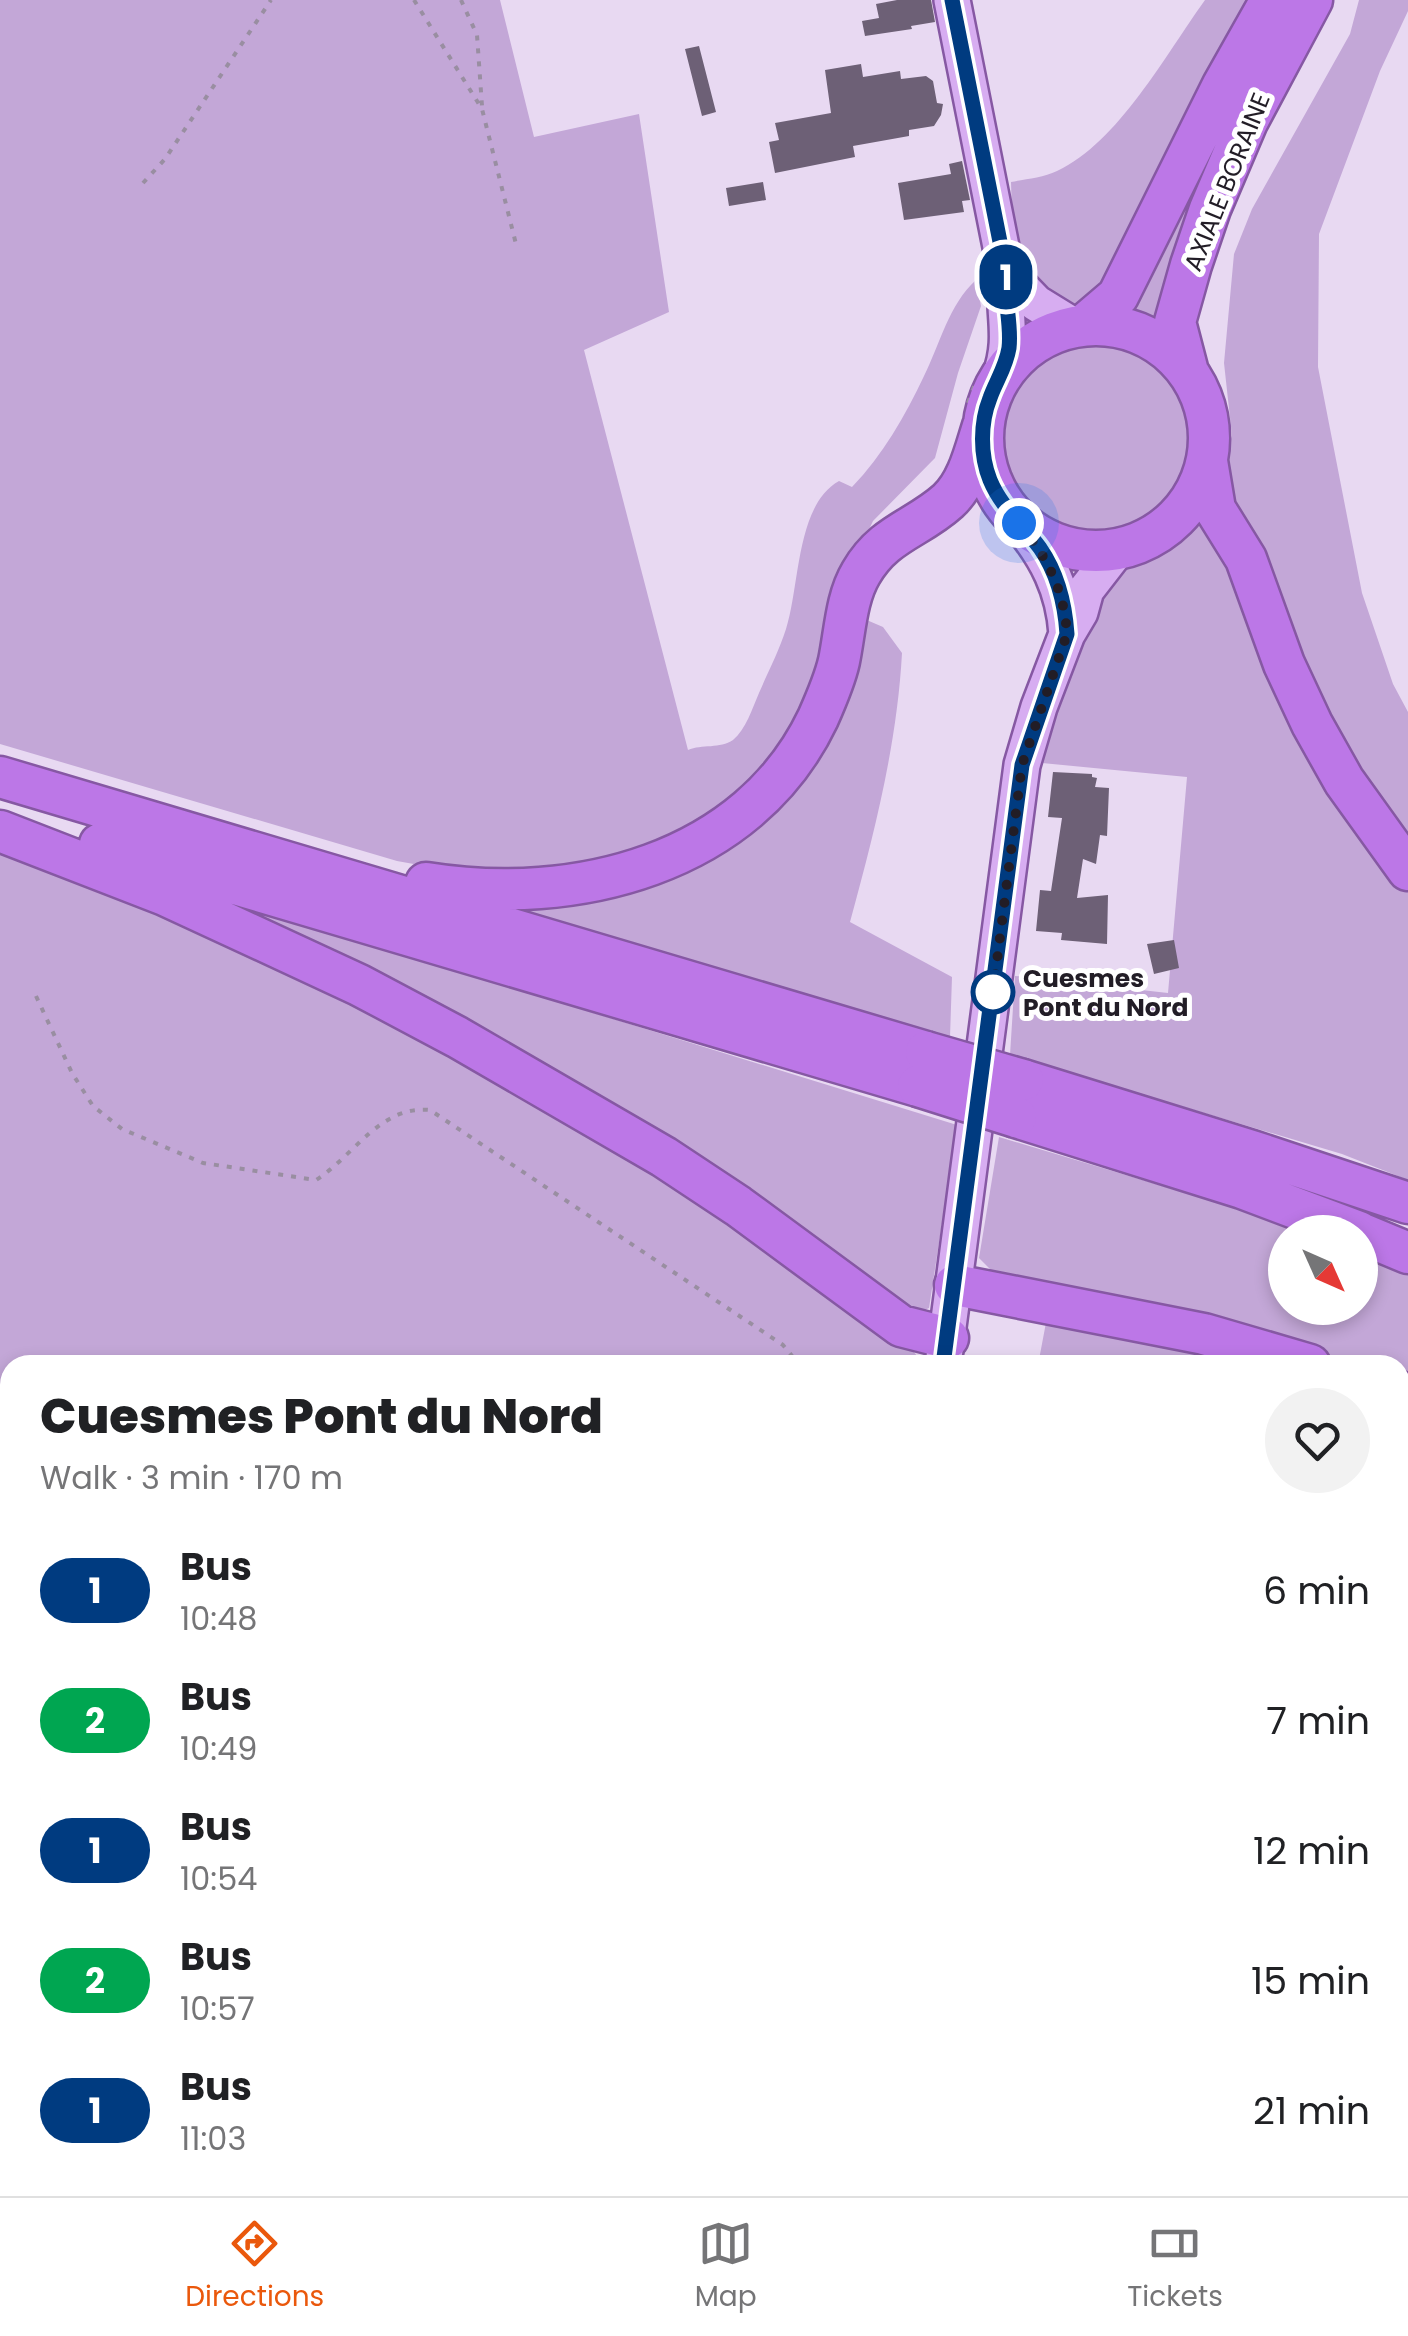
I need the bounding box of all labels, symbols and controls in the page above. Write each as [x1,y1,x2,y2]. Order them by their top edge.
street label: AXIALE BORAINE [1175,88,1279,276]
line badge: 1 [974,244,1038,310]
text: 1 [999,253,1013,302]
your location [994,498,1044,548]
place label: Cuesmes Pont du Nord [1023,961,1188,1025]
marker: Cuesmes Pont du Nord [972,971,1014,1013]
north arrow [1268,1215,1378,1325]
map controls [1268,1215,1378,1325]
text: Cuesmes Pont du Nord [40,1383,603,1450]
button: heart [1265,1388,1370,1493]
text: Walk · 3 min · 170 m [40,1455,343,1500]
text: Bus [180,1540,252,1593]
text: 6 min [1263,1564,1370,1617]
text: 1 [88,1566,102,1615]
text: 10:48 [180,1596,257,1641]
text: Bus [180,1670,252,1723]
text: 7 min [1266,1694,1370,1747]
text: 2 [85,1696,105,1745]
text: 10:49 [180,1726,257,1771]
text: Bus [180,1800,252,1853]
text: 12 min [1253,1824,1370,1877]
text: 1 [88,1826,102,1875]
text: 10:54 [180,1856,257,1901]
text: Bus [180,1930,252,1983]
text: 15 min [1251,1954,1370,2007]
text: 2 [85,1956,105,2005]
text: 10:57 [180,1986,255,2031]
text: Bus [180,2060,252,2113]
text: 21 min [1253,2084,1370,2137]
text: 1 [88,2086,102,2135]
text: 11:03 [180,2116,246,2161]
tab: Directions [185,2216,324,2318]
tab: Map [695,2216,757,2318]
tab: Tickets [1127,2216,1223,2318]

